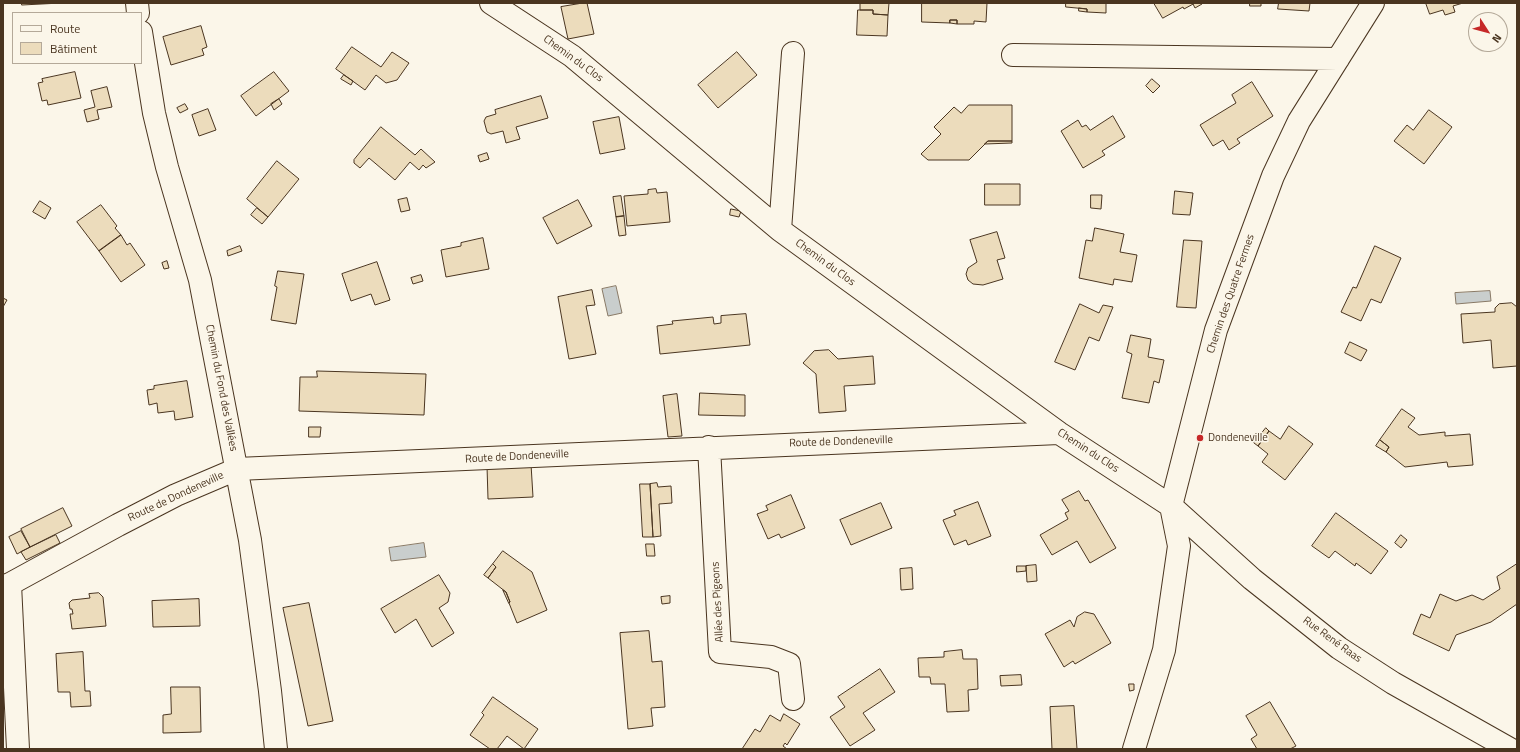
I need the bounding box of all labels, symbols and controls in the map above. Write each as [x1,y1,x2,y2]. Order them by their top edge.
legend [12,12,142,64]
north arrow [1468,12,1508,52]
text: Route [50,19,80,38]
text: N [1488,31,1506,46]
street label: Chemin du Clos [540,33,606,85]
text: Bâtiment [50,39,97,58]
street label: Chemin des Quatre Fermes [1204,233,1258,355]
street label: Chemin du Clos [792,237,858,289]
street label: Chemin du Fond des Vallées [202,324,240,452]
street label: Chemin du Clos [1055,426,1121,476]
place label: Dondeneville [1208,431,1268,445]
marker: Dondeneville [1195,433,1205,443]
street label: Route de Dondeneville [789,434,893,450]
street label: Route de Dondeneville [465,448,569,466]
street label: Route de Dondeneville [126,469,226,525]
street label: Allée des Pigeons [709,561,727,643]
street label: Rue René Raas [1300,614,1364,666]

